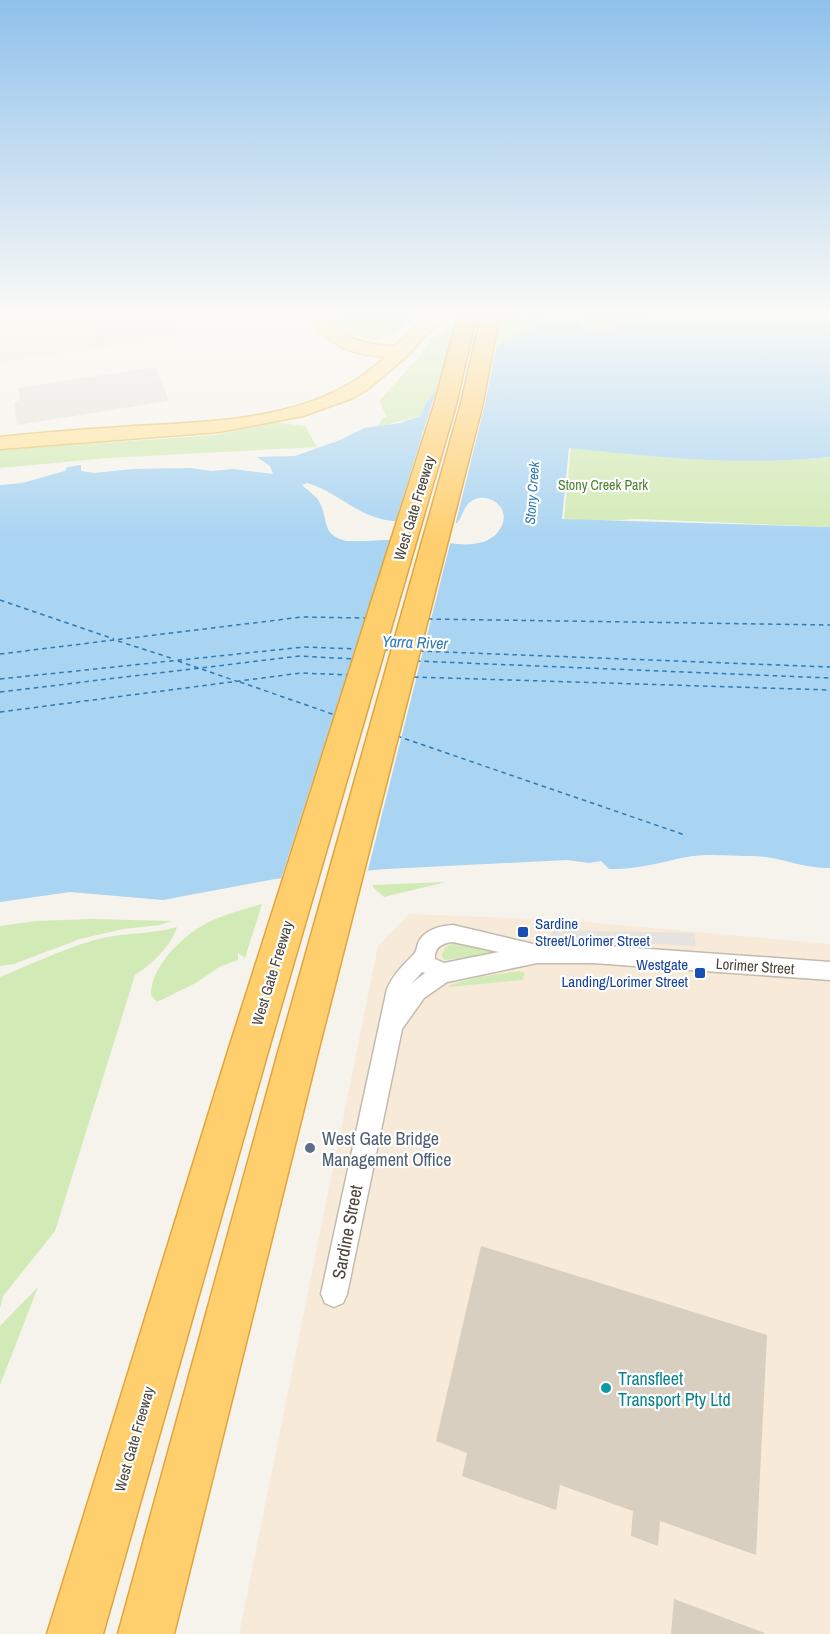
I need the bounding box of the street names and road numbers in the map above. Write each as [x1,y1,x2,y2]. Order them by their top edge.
street label: West Gate Freeway [388,452,440,563]
street label: West Gate Freeway [246,917,298,1028]
street label: Lorimer Street [715,953,796,979]
street label: Sardine Street [326,1183,368,1281]
street label: West Gate Freeway [109,1383,159,1494]

